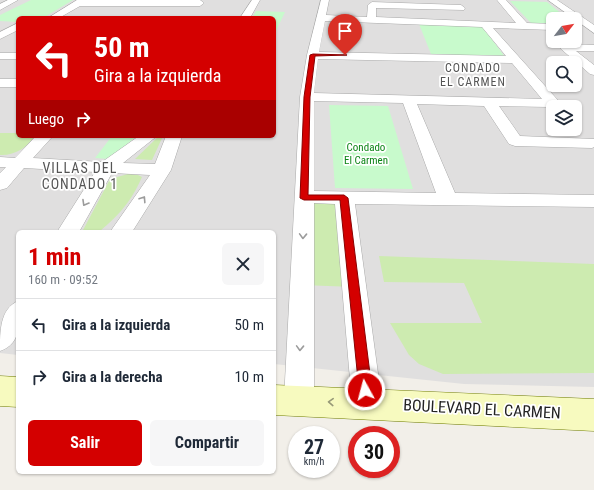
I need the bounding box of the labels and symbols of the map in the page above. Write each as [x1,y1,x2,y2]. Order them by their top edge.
north arrow [546,12,582,48]
pin [328,14,362,55]
district label: CONDADO EL CARMEN [440,61,506,89]
park label: Condado El Carmen [344,141,388,167]
district label: VILLAS DEL CONDADO 1 [42,160,118,192]
one-way arrow [138,196,145,203]
one-way arrow [82,199,90,206]
one-way arrow [299,233,307,239]
one-way arrow [296,345,304,351]
position arrow [344,369,386,411]
street label: BOULEVARD EL CARMEN [403,395,561,423]
one-way arrow [328,397,334,406]
speed limit sign: 30 [348,426,400,478]

